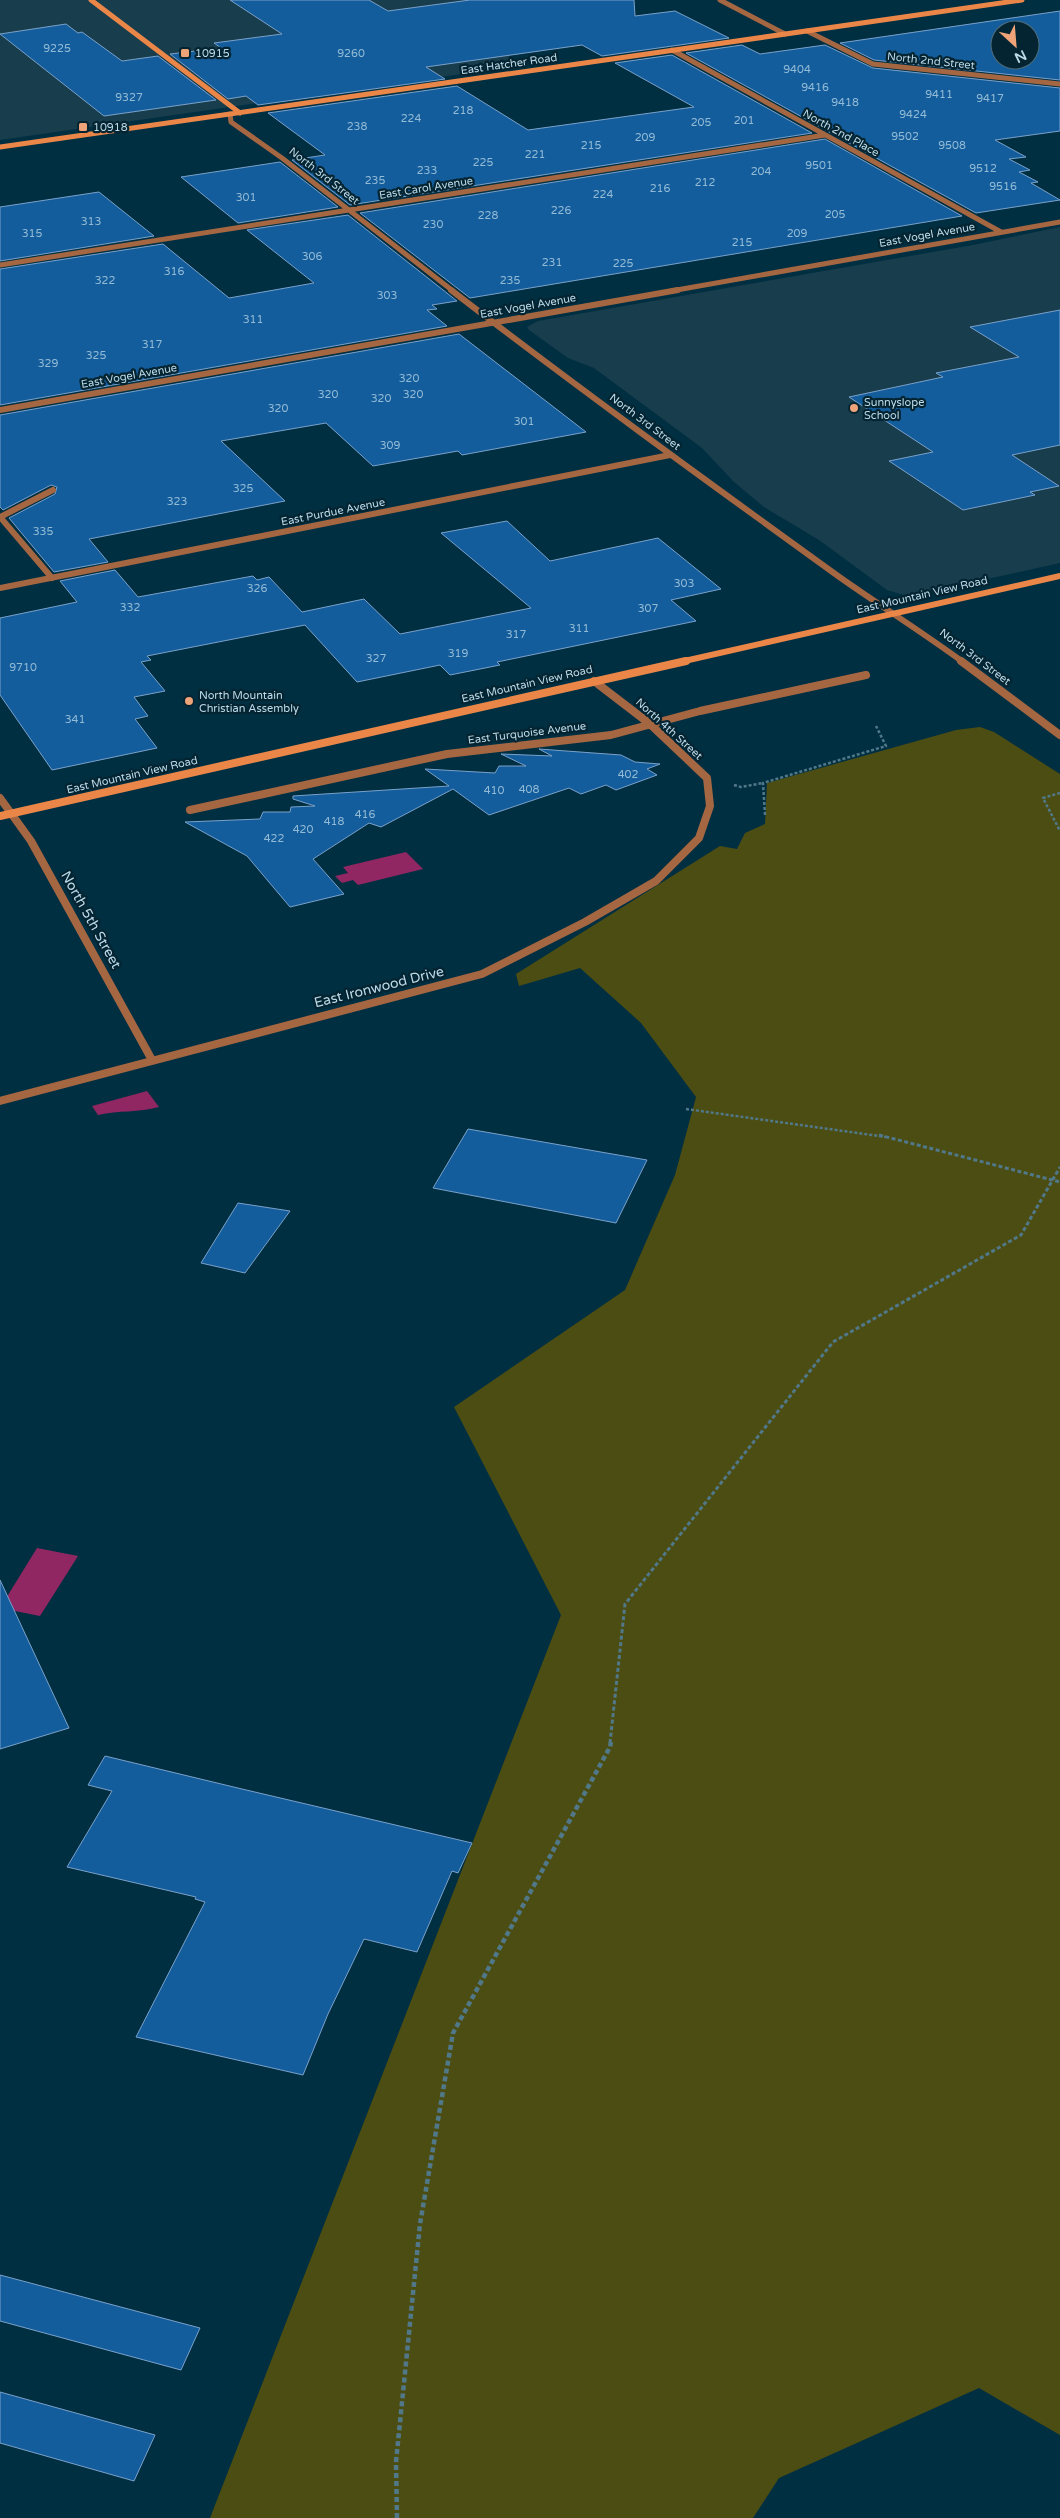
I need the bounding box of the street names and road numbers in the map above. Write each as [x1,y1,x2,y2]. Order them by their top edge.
street label: North 2nd Street [886,50,976,72]
street label: East Hatcher Road [460,51,558,77]
street label: North 2nd Place [801,107,881,159]
street label: North 3rd Street [286,145,362,207]
street label: East Carol Avenue [378,174,474,202]
street label: East Vogel Avenue [878,220,976,250]
street label: East Vogel Avenue [479,291,577,321]
street label: East Vogel Avenue [80,361,178,391]
street label: North 3rd Street [607,391,683,453]
street label: East Purdue Avenue [280,496,386,528]
street label: East Mountain View Road [855,574,989,616]
street label: North 3rd Street [937,626,1013,688]
street label: East Mountain View Road [460,663,594,705]
street label: North 4th Street [633,696,705,762]
street label: East Turquoise Avenue [467,719,587,747]
street label: East Mountain View Road [65,754,199,796]
street label: North 5th Street [57,868,125,972]
street label: East Ironwood Drive [312,963,446,1011]

